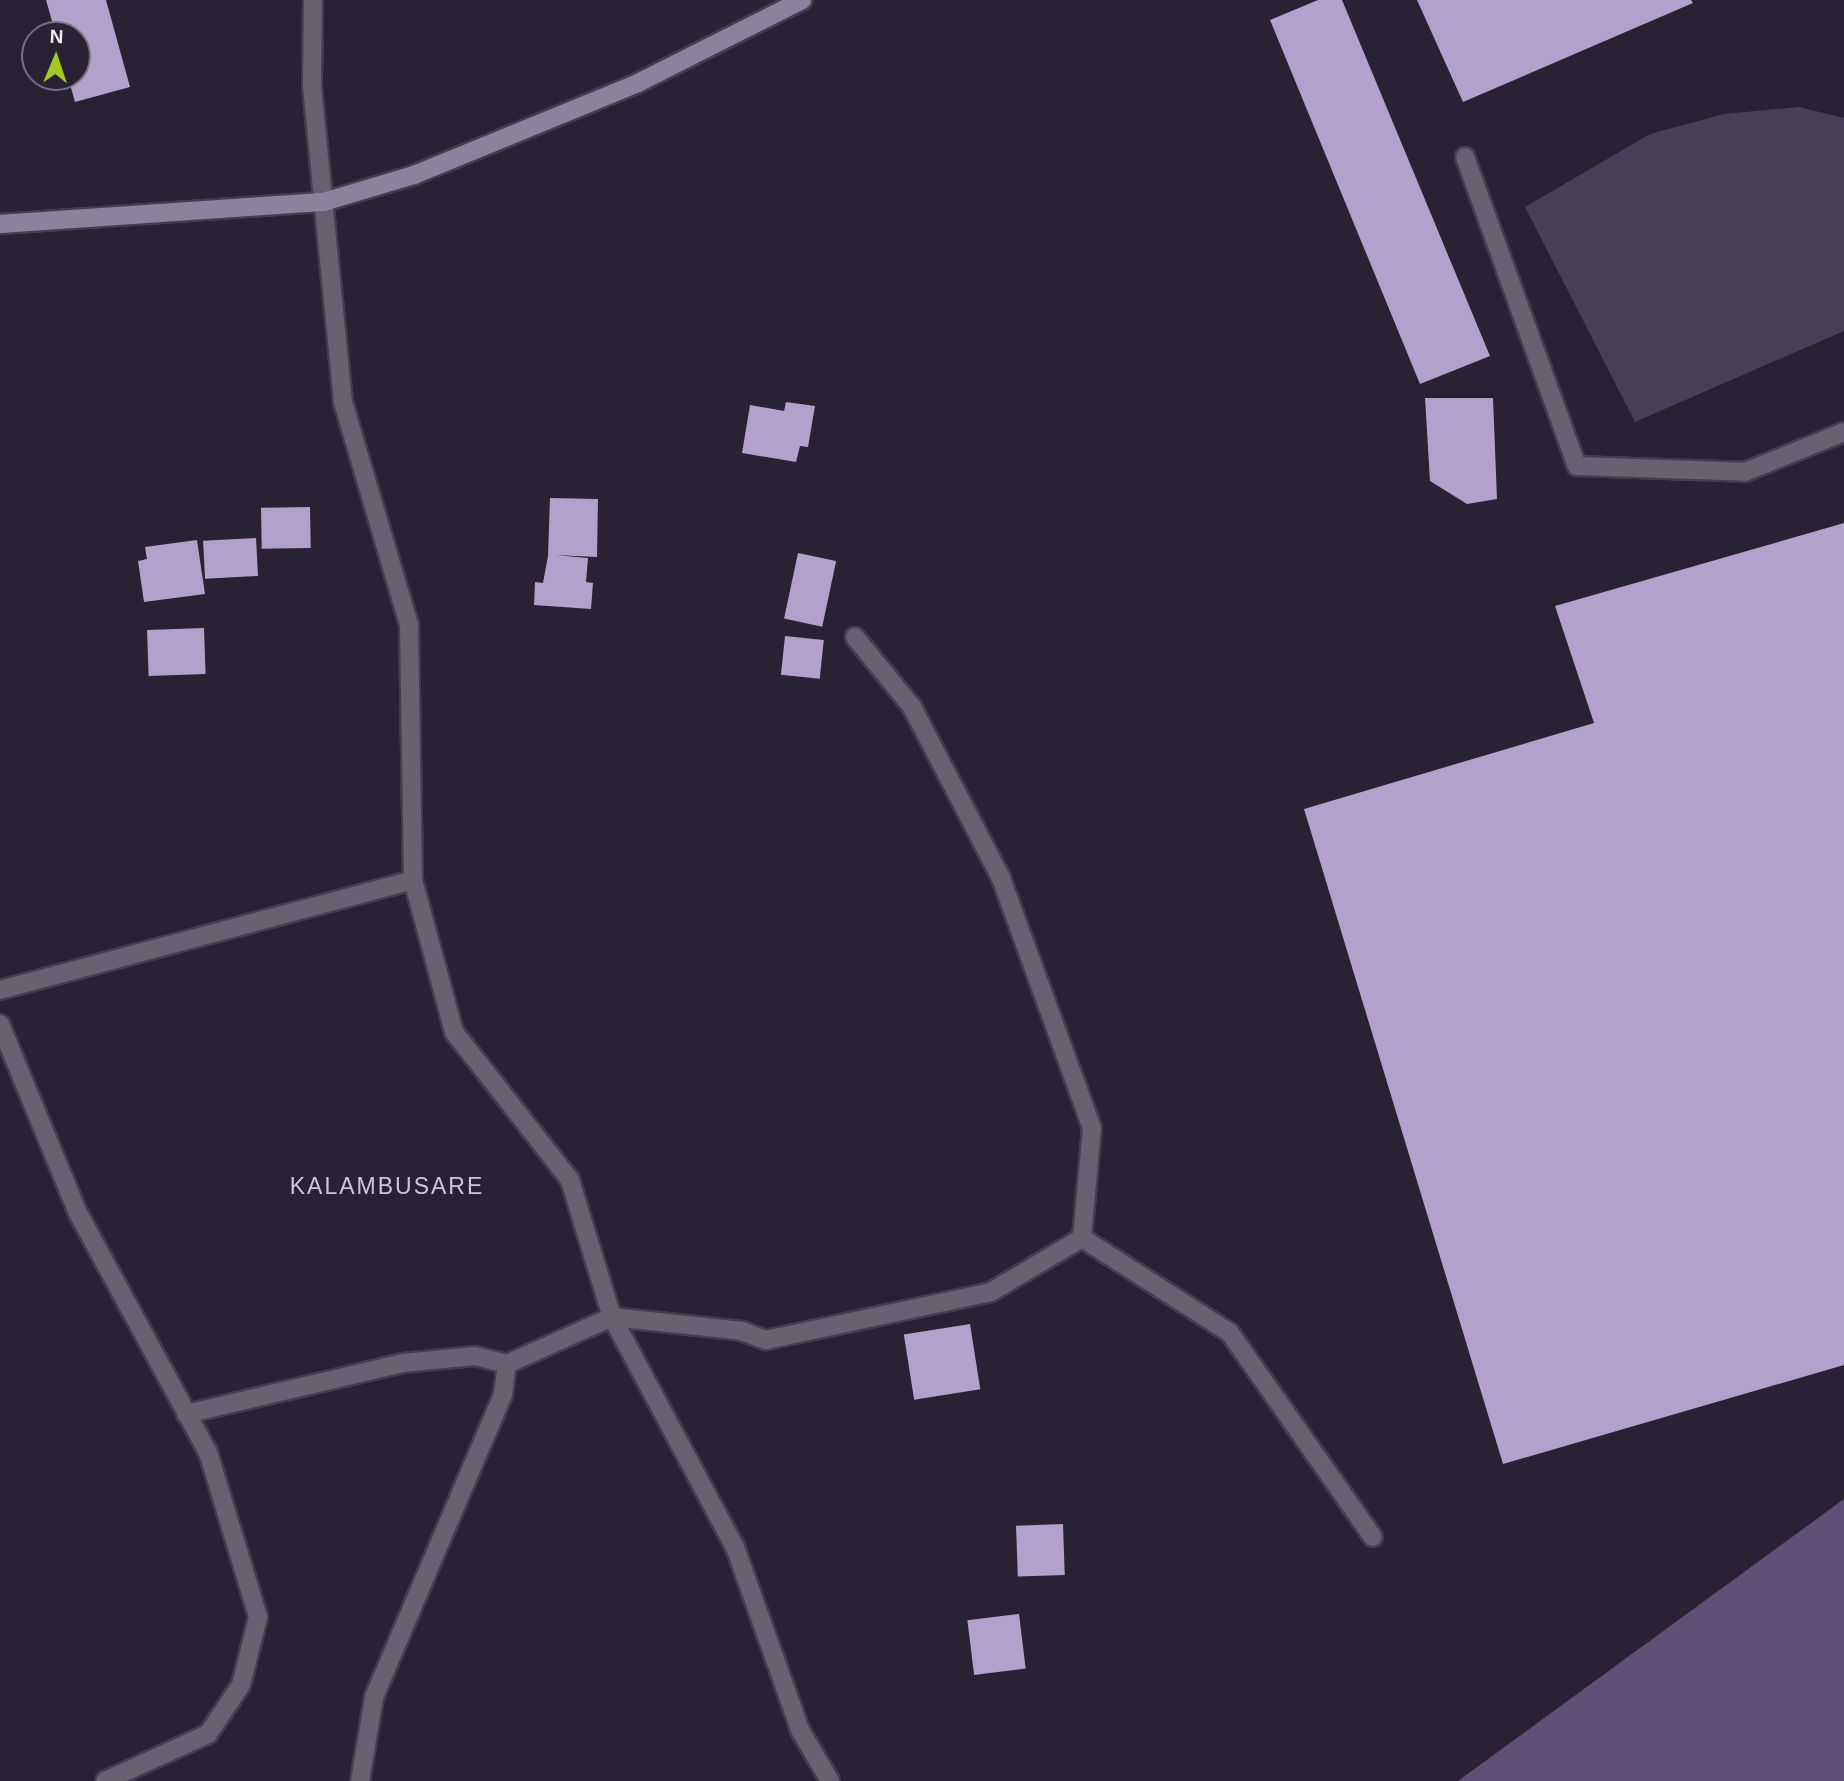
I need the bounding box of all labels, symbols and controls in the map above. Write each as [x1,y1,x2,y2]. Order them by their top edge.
north arrow [21,21,91,91]
text: N [49,26,64,47]
district label: KALAMBUSARE [291,1172,483,1200]

